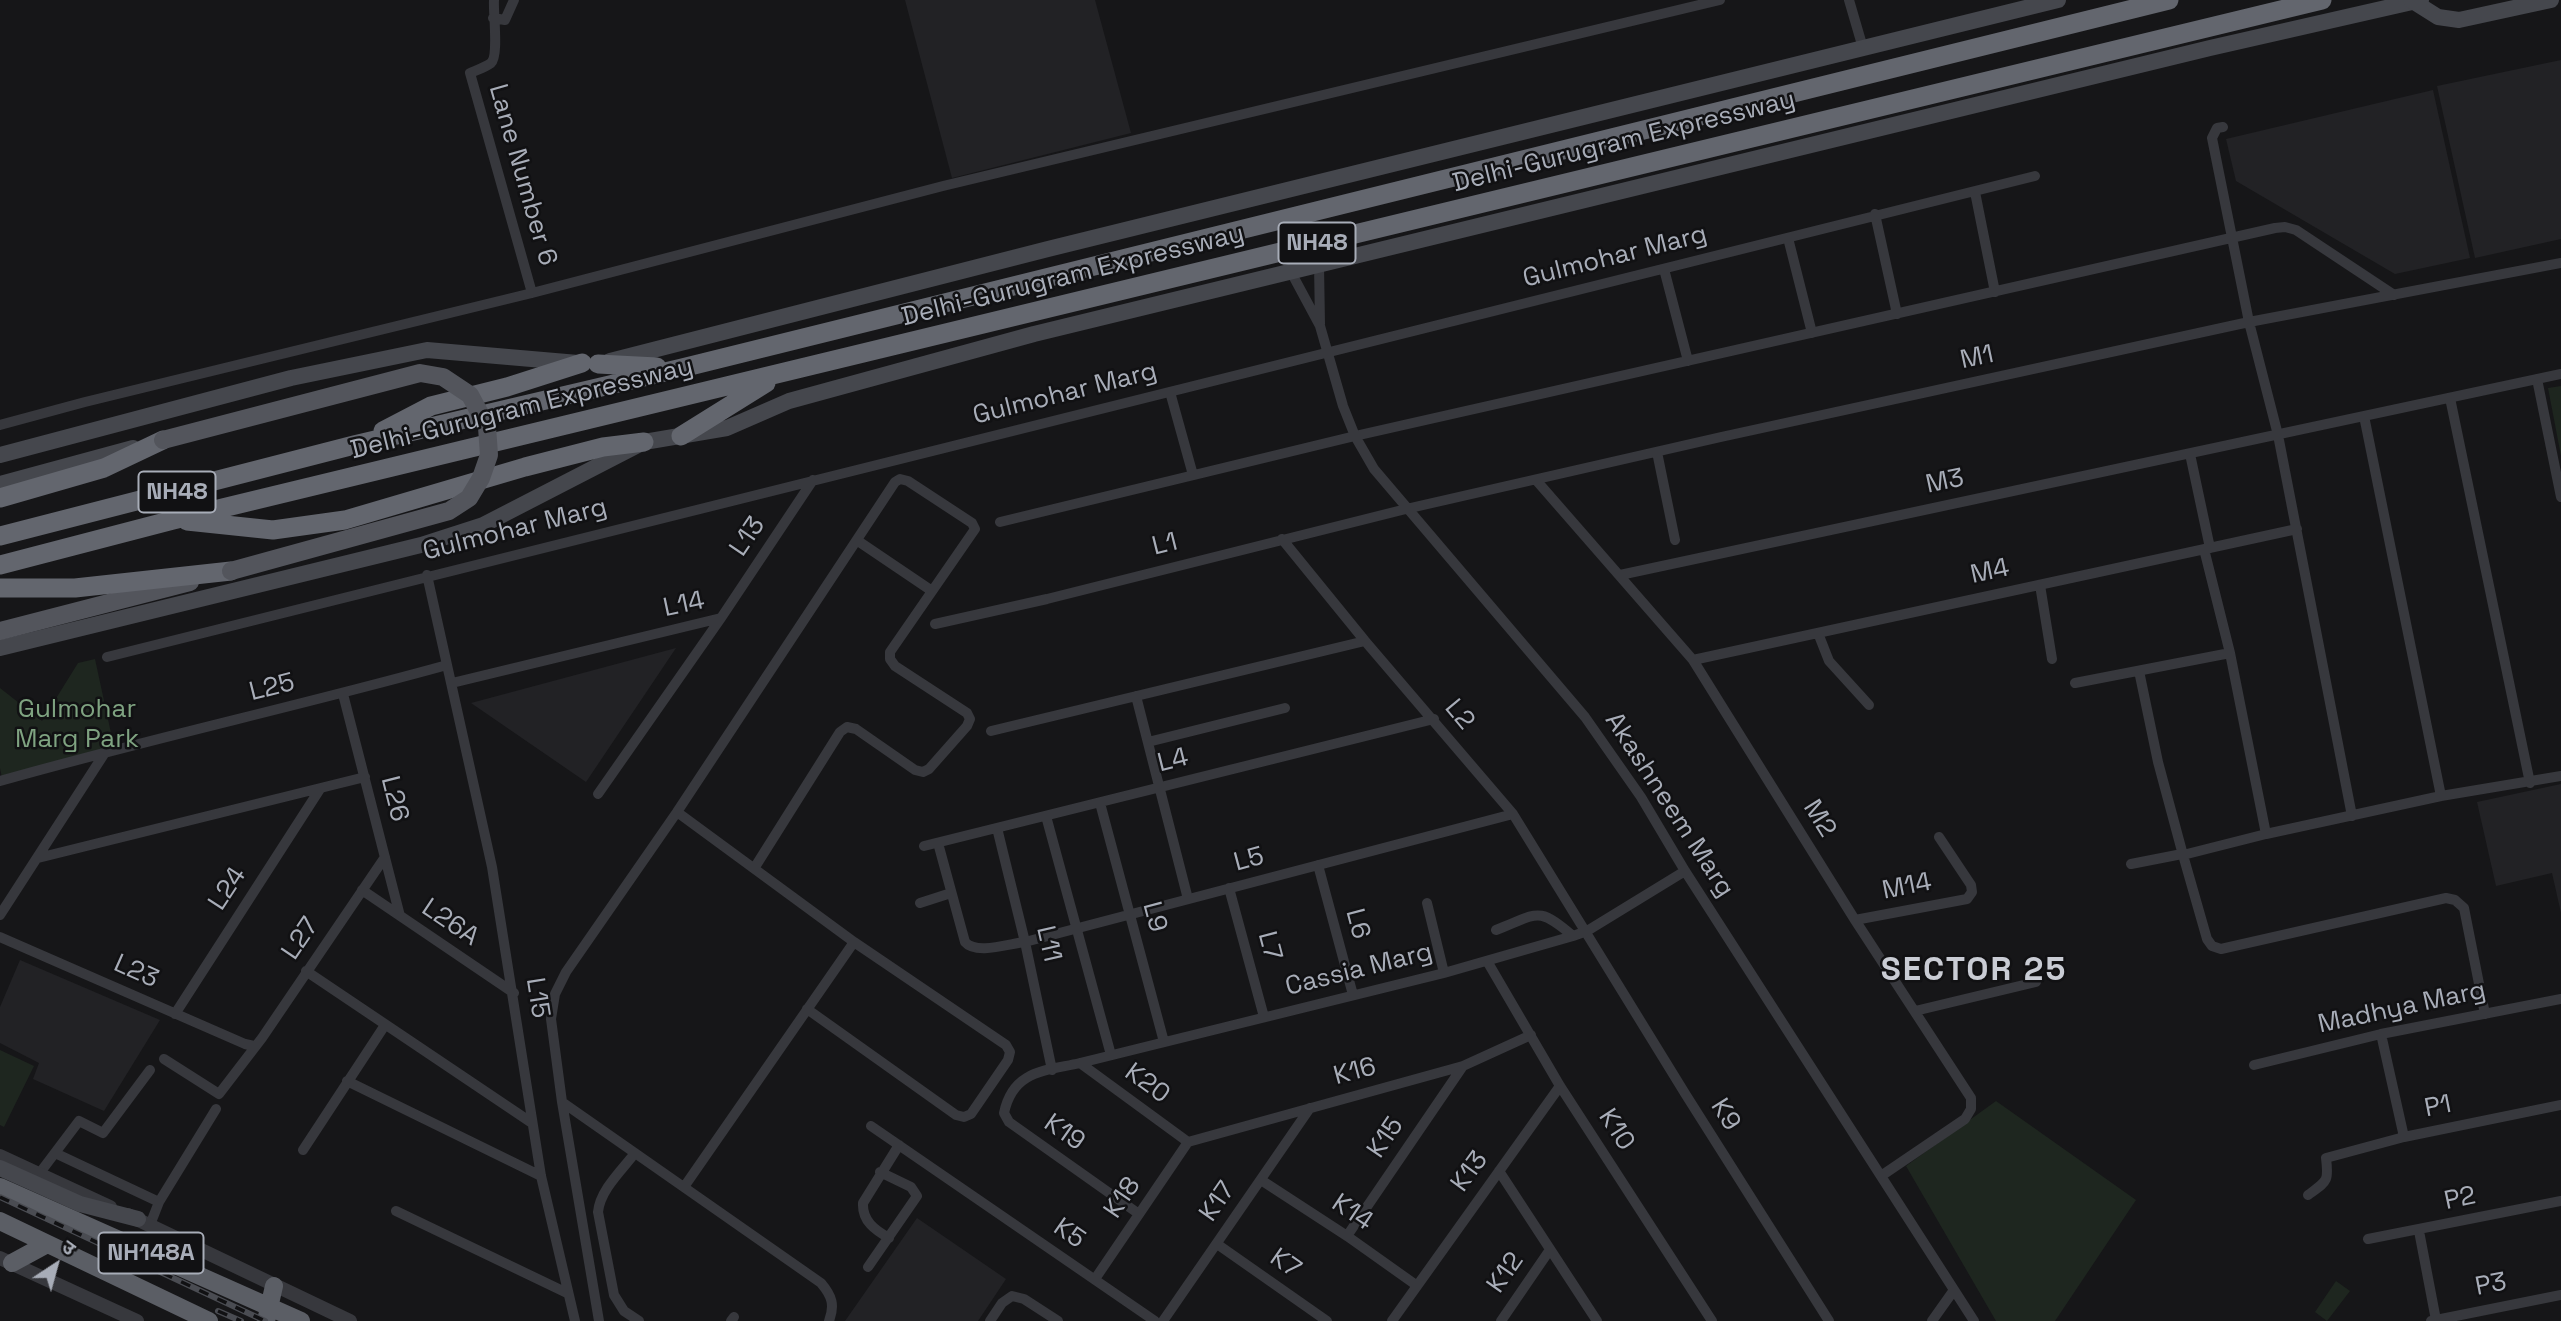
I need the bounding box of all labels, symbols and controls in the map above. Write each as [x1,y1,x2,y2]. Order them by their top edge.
street label: Lane Number 6 [481,81,563,269]
street label: Delhi-Gurugram Expressway [1450,84,1798,200]
street label: Delhi-Gurugram Expressway [899,218,1247,334]
street label: Gulmohar Marg [1520,219,1710,295]
road number: NH48 [1278,223,1356,264]
street label: M1 [1957,339,1997,377]
street label: Delhi-Gurugram Expressway [348,351,696,467]
street label: Gulmohar Marg [970,356,1160,432]
street label: M3 [1923,463,1967,501]
road number: NH48 [138,472,216,512]
street label: Gulmohar Marg [420,492,610,568]
street label: L13 [724,511,772,563]
street label: L1 [1149,527,1181,563]
street label: M4 [1968,553,2012,591]
street label: L14 [661,585,707,625]
street label: L25 [246,667,298,709]
park label: Gulmohar Marg Park [15,694,139,756]
street label: L2 [1437,694,1481,736]
street label: Akashneem Marg [1598,707,1740,903]
street label: L4 [1154,742,1192,780]
street label: L26 [373,773,415,825]
street label: M2 [1796,795,1842,843]
street label: L5 [1231,841,1267,879]
street label: L24 [203,861,253,917]
street label: M14 [1880,867,1934,907]
street label: L26A [416,893,484,953]
street label: L9 [1135,898,1173,936]
street label: L6 [1338,905,1376,943]
street label: L27 [276,912,326,966]
street label: L11 [1029,923,1067,965]
street label: L7 [1250,928,1288,964]
street label: Cassia Marg [1282,937,1436,1003]
street label: L23 [109,948,163,996]
district label: SECTOR 25 [1882,951,2066,991]
street label: L15 [518,975,556,1021]
street label: Madhya Marg [2315,975,2489,1041]
street label: K16 [1330,1051,1380,1093]
street label: K20 [1118,1057,1176,1111]
street label: P1 [2422,1089,2454,1125]
street label: K9 [1703,1093,1747,1137]
street label: K10 [1591,1103,1641,1157]
street label: K19 [1038,1108,1090,1158]
street label: K15 [1361,1112,1411,1164]
street label: K13 [1445,1146,1495,1198]
street label: K18 [1098,1171,1148,1225]
street label: K17 [1193,1176,1243,1228]
street label: P2 [2441,1180,2479,1218]
street label: K14 [1325,1188,1379,1238]
street label: K5 [1047,1212,1091,1256]
north arrow [21,1230,91,1300]
road number: NH148A [99,1232,204,1274]
text: उ [57,1234,80,1261]
street label: K7 [1264,1242,1306,1286]
street label: K12 [1481,1247,1531,1299]
street label: P3 [2473,1267,2509,1303]

